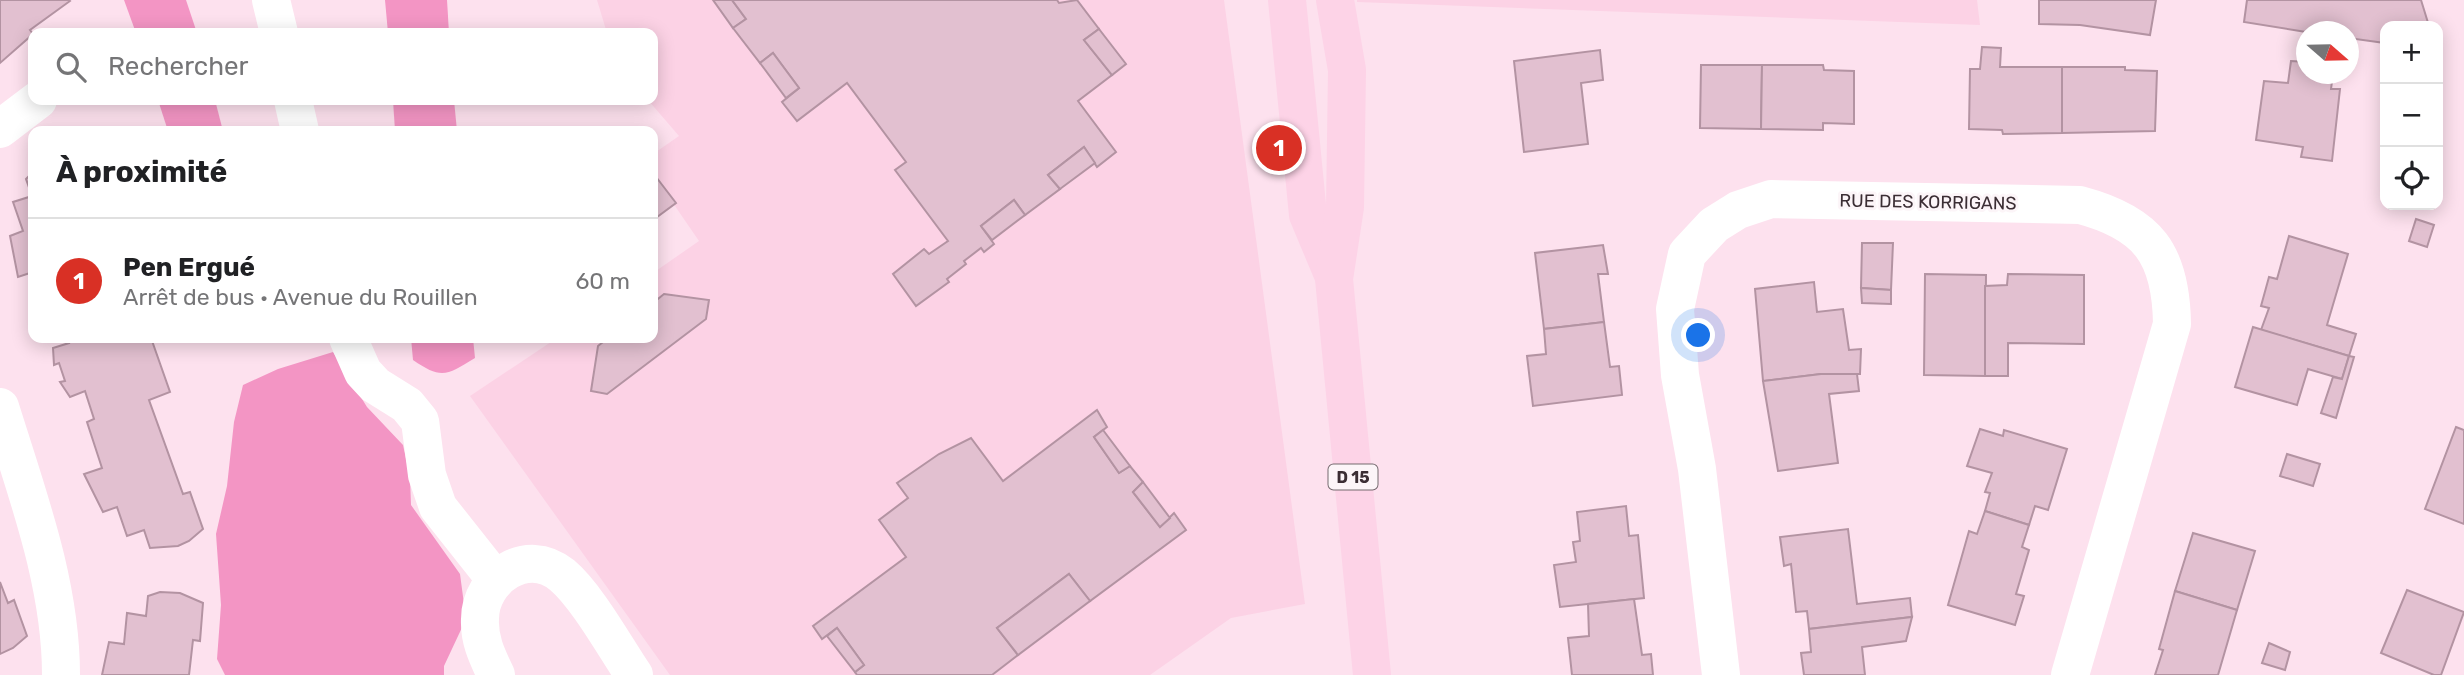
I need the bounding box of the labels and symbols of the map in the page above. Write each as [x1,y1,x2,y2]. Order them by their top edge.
north arrow [2296,21,2359,84]
pin: 1 [1256,122,1302,174]
street label: RUE DES KORRIGANS [1839,189,2017,215]
your location [1681,318,1715,352]
road number: D 15 [1328,464,1378,490]

